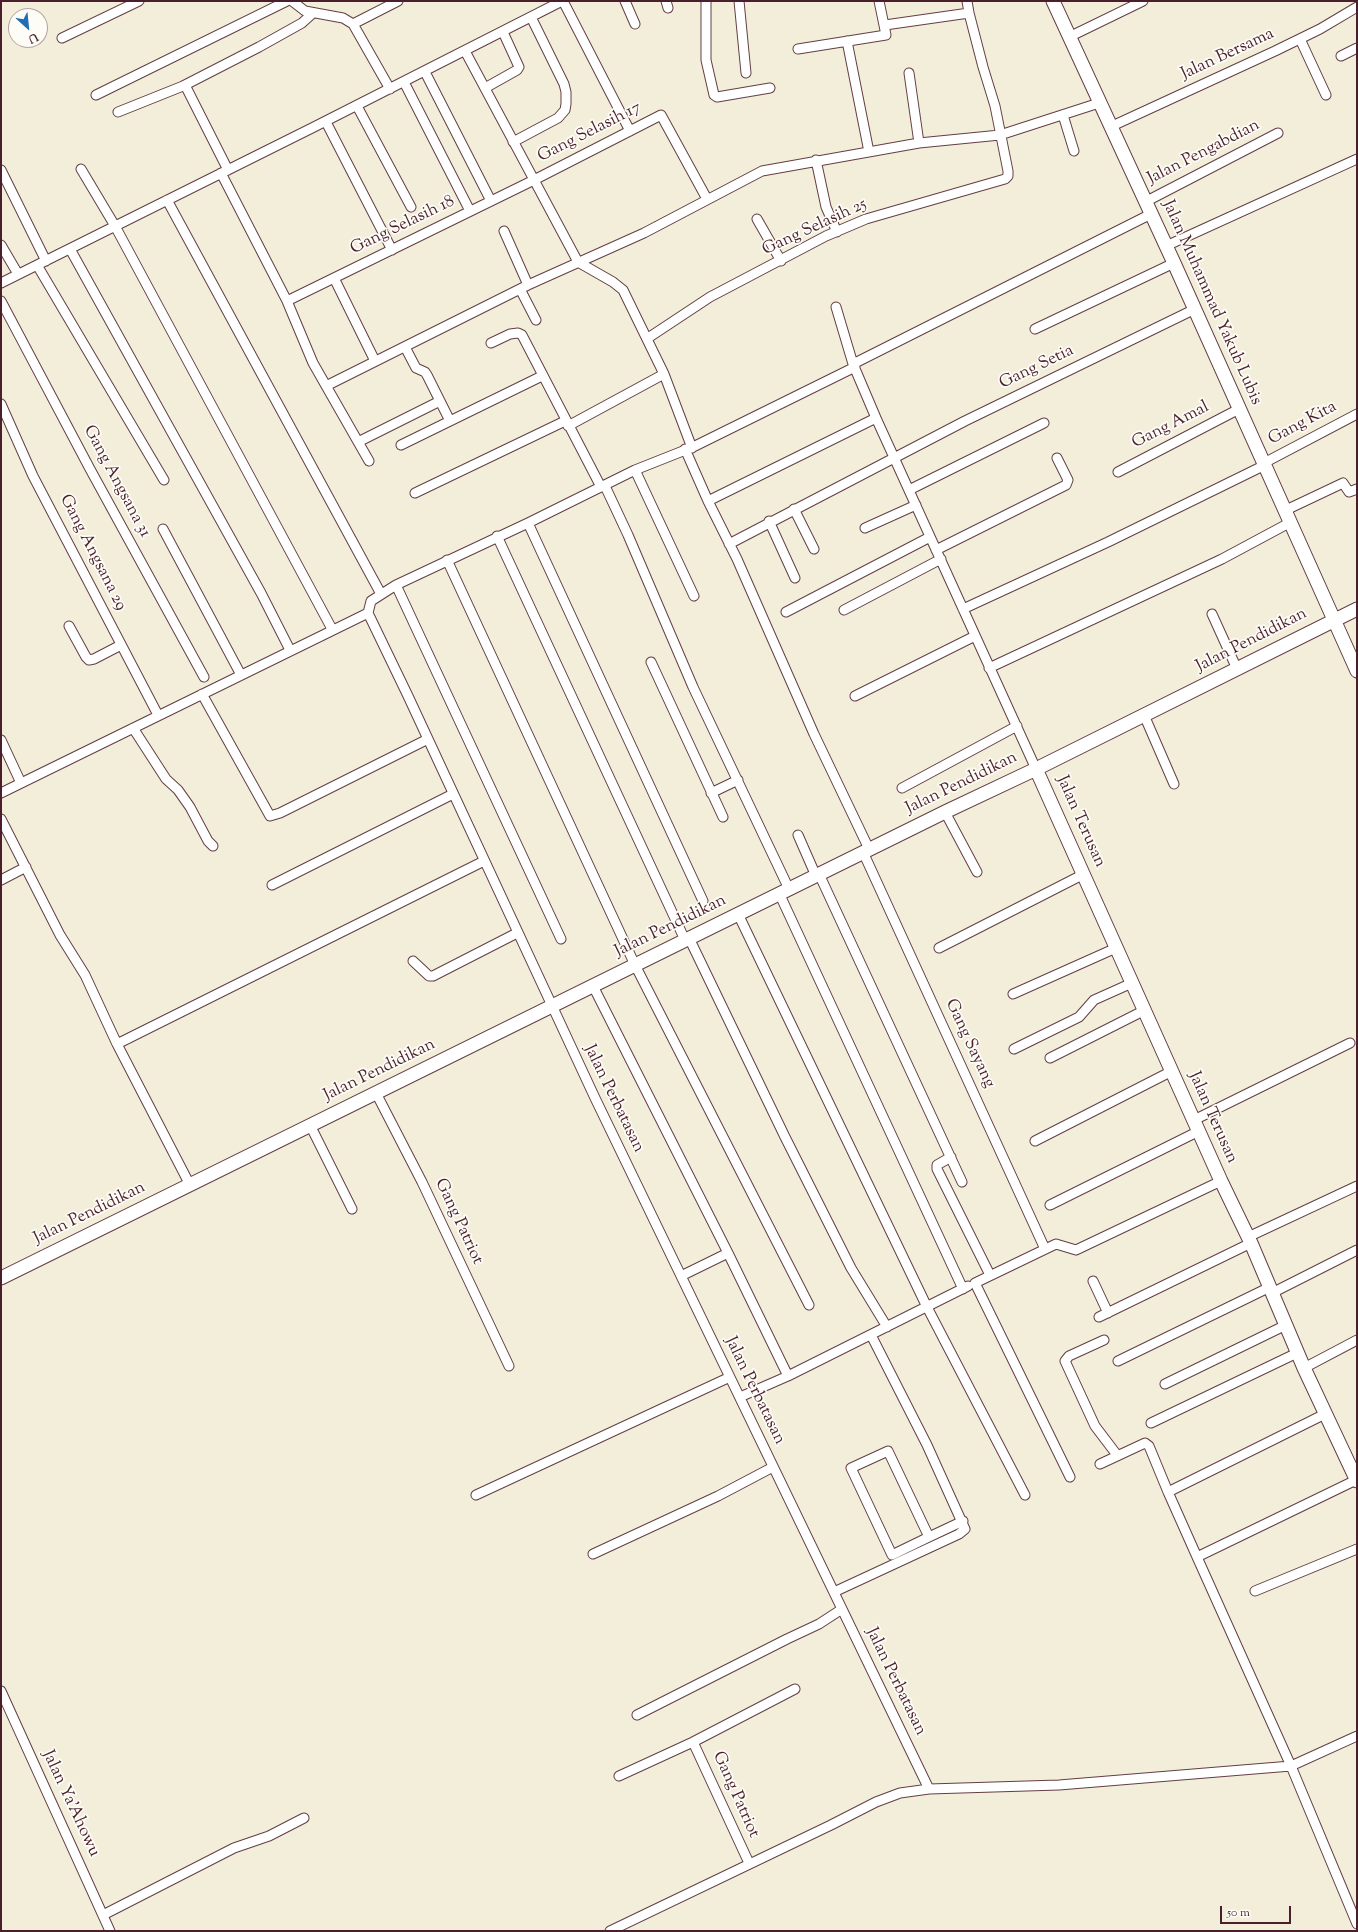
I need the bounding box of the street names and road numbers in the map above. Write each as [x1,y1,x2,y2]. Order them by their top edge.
street label: Jalan Bersama [1178,25,1278,85]
street label: Gang Selasih 17 [535,98,645,168]
street label: Jalan Pengabdian [1144,116,1264,190]
street label: Gang Selasih 18 [348,192,458,260]
street label: Gang Selasih 25 [759,195,871,261]
street label: Jalan Muhammad Yakub Lubis [1157,198,1265,408]
street label: Gang Setia [997,341,1077,395]
street label: Gang Amal [1129,398,1213,454]
street label: Gang Kita [1265,398,1341,450]
street label: Gang Angsana 31 [78,422,154,542]
street label: Gang Angsana 29 [54,491,130,615]
street label: Jalan Pendidikan [1193,604,1311,678]
street label: Jalan Pendidikan [903,748,1021,820]
street label: Jalan Terusan [1051,773,1109,871]
street label: Jalan Pendidikan [612,891,730,963]
street label: Gang Sayang [940,996,998,1092]
street label: Jalan Pendidikan [321,1035,439,1107]
street label: Jalan Perbatasan [578,1042,648,1156]
street label: Jalan Terusan [1183,1069,1241,1167]
street label: Gang Patriot [429,1176,487,1268]
street label: Jalan Pendidikan [31,1178,149,1250]
street label: Jalan Perbatasan [719,1334,789,1448]
street label: Jalan Perbatasan [860,1625,930,1739]
street label: Jalan Ya'Ahowu [36,1748,104,1860]
street label: Gang Patriot [707,1749,763,1841]

